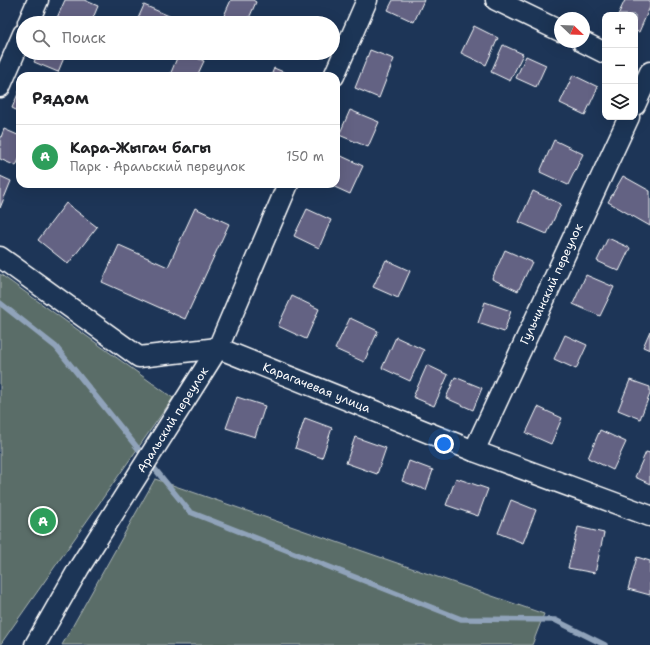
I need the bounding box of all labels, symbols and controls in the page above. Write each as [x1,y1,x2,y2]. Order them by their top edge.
north arrow [554,12,590,48]
map controls [602,12,638,120]
button: + [602,12,638,48]
search box [16,16,340,60]
icon: search [30,27,52,49]
text: Поиск [62,28,106,48]
button: − [602,48,638,84]
button: layers [602,84,638,120]
text: Рядом [32,87,89,109]
text: Кара-Жыгач багы [70,138,211,158]
text: A [40,148,50,165]
text: 150 m [286,148,324,165]
text: Парк · Аральский переулок [70,158,245,175]
street label: Гульчинский переулок [516,220,587,347]
street label: Карагачевая улица [260,359,373,417]
street label: Аральский переулок [133,363,212,476]
your location [434,434,454,454]
pin: A [30,506,56,536]

